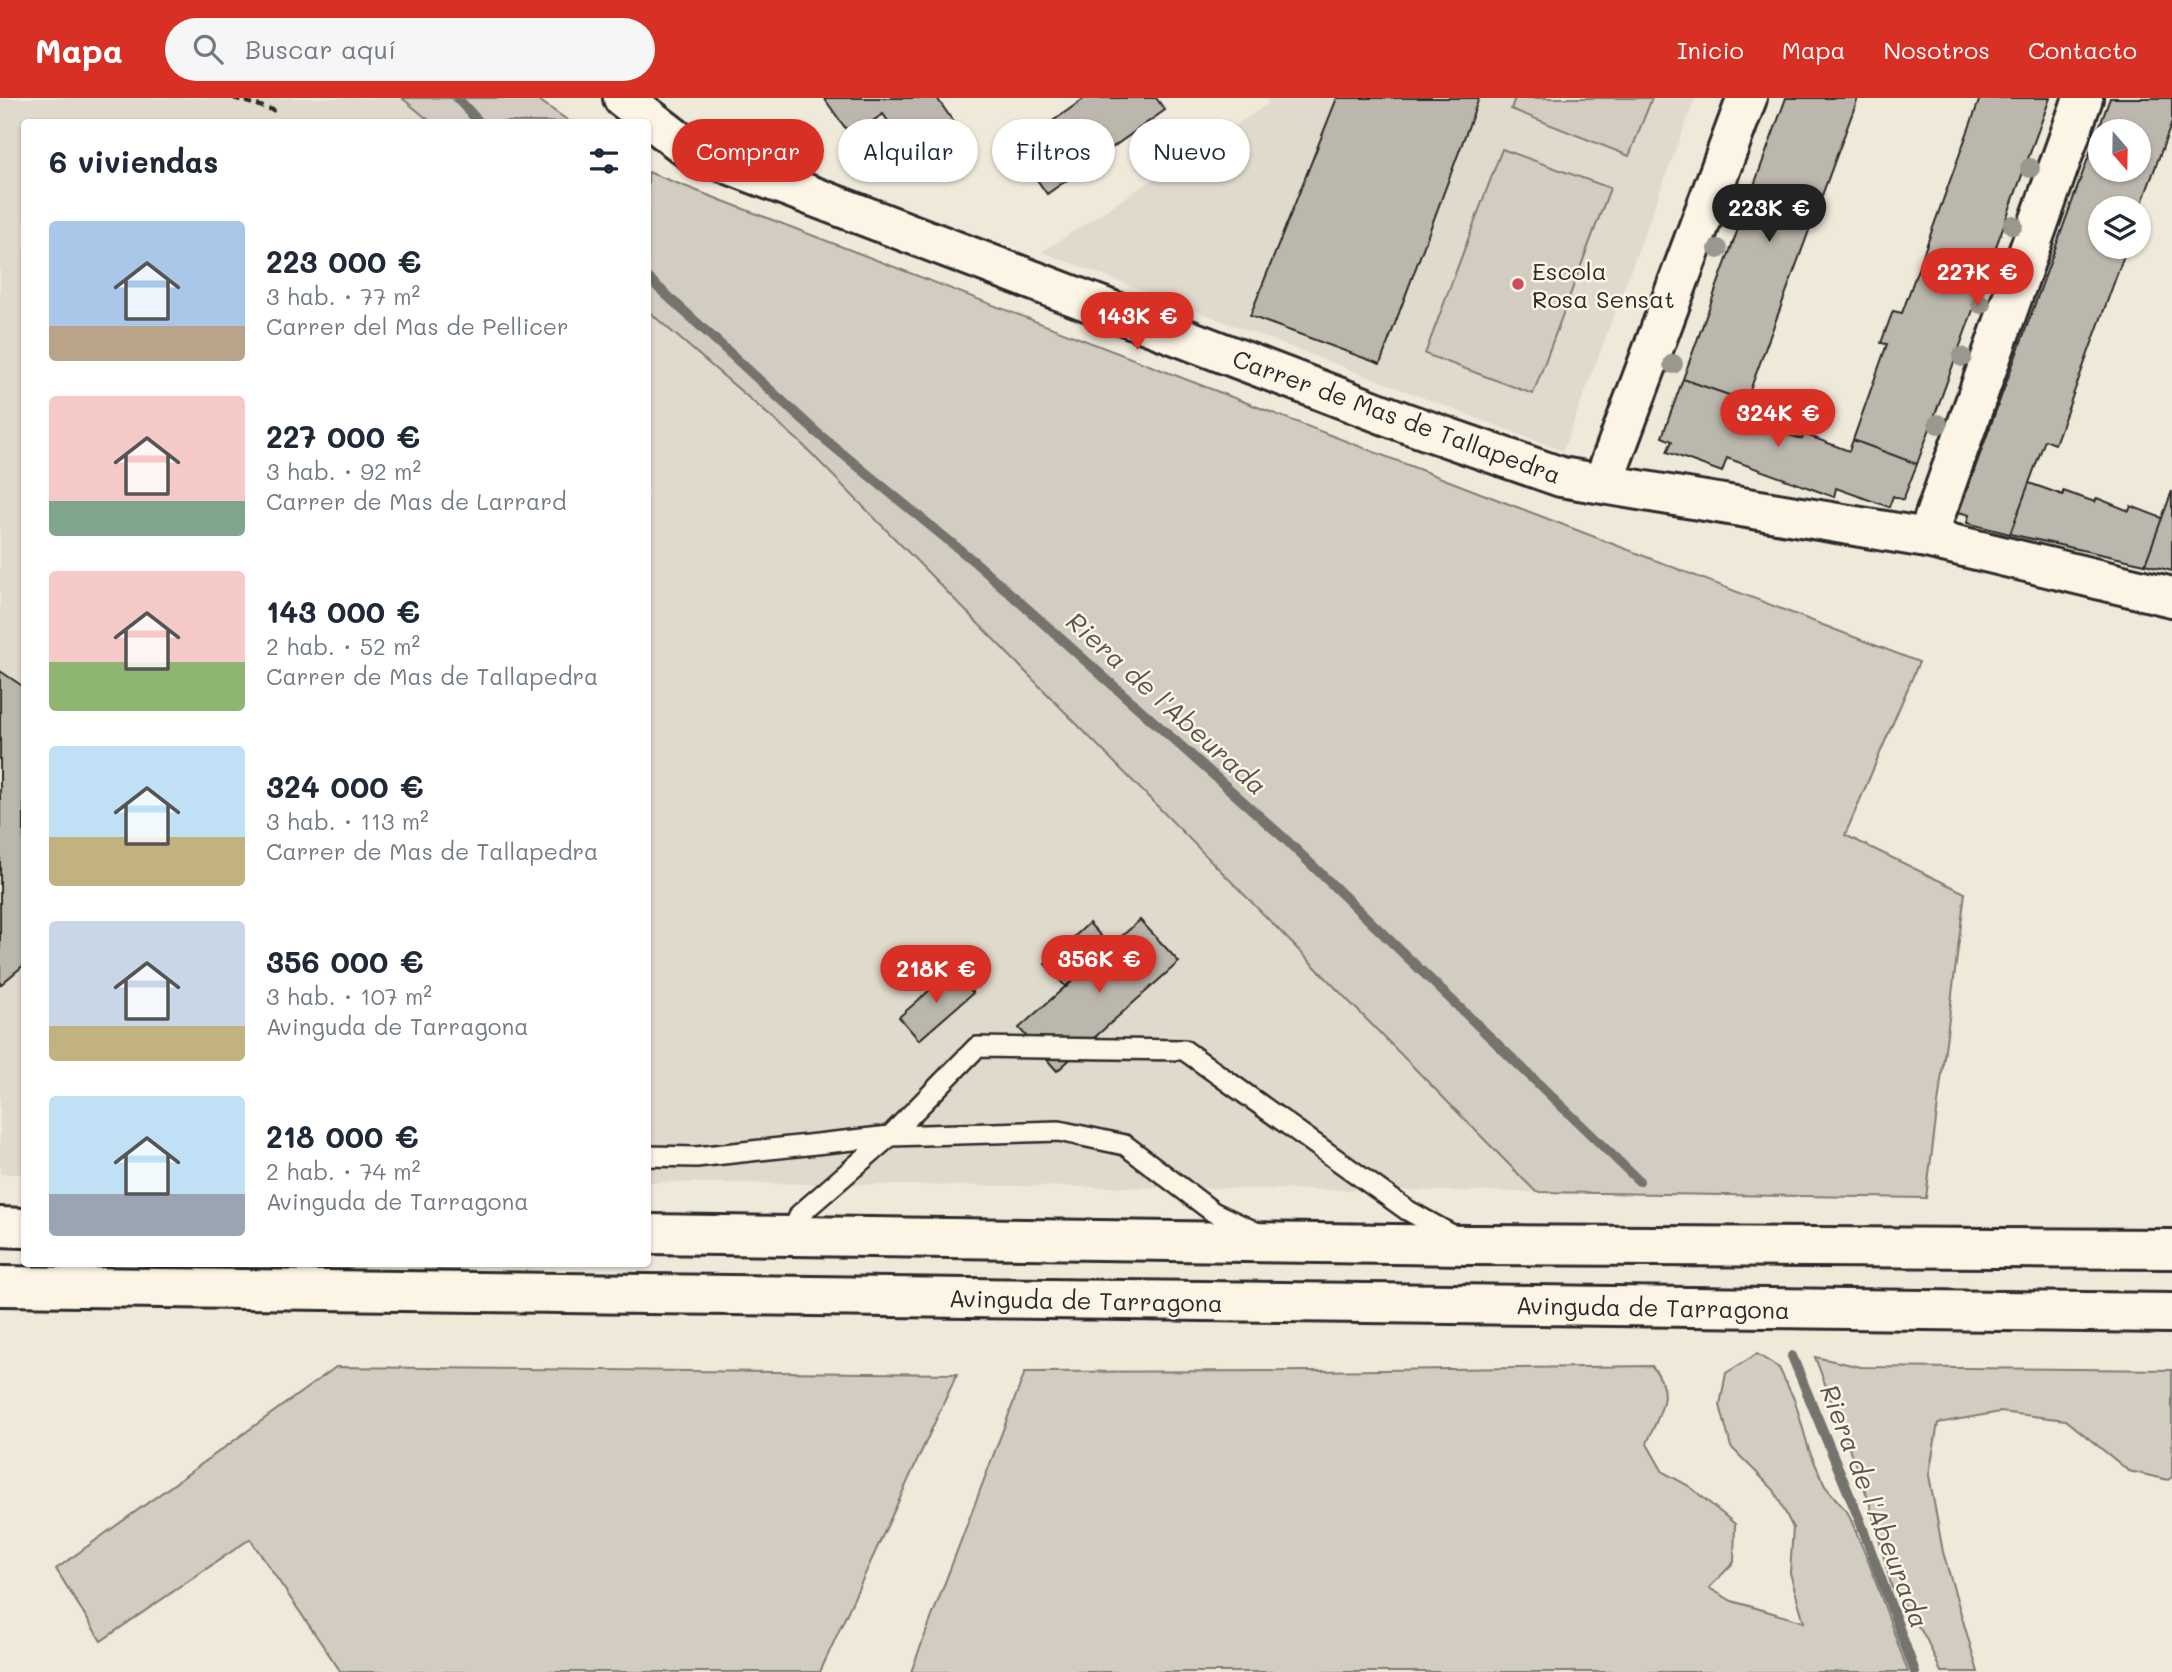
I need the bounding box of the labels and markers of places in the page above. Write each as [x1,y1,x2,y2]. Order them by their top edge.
pin: 223K € [1712,184,1826,244]
pin: 227K € [1920,248,2034,308]
place label: Escola Rosa Sensat [1532,255,1675,314]
marker: Escola Rosa Sensat [1510,276,1526,292]
pin: 143K € [1080,292,1194,352]
pin: 324K € [1721,390,1835,449]
pin: 356K € [1042,936,1156,995]
pin: 218K € [879,946,993,1005]

